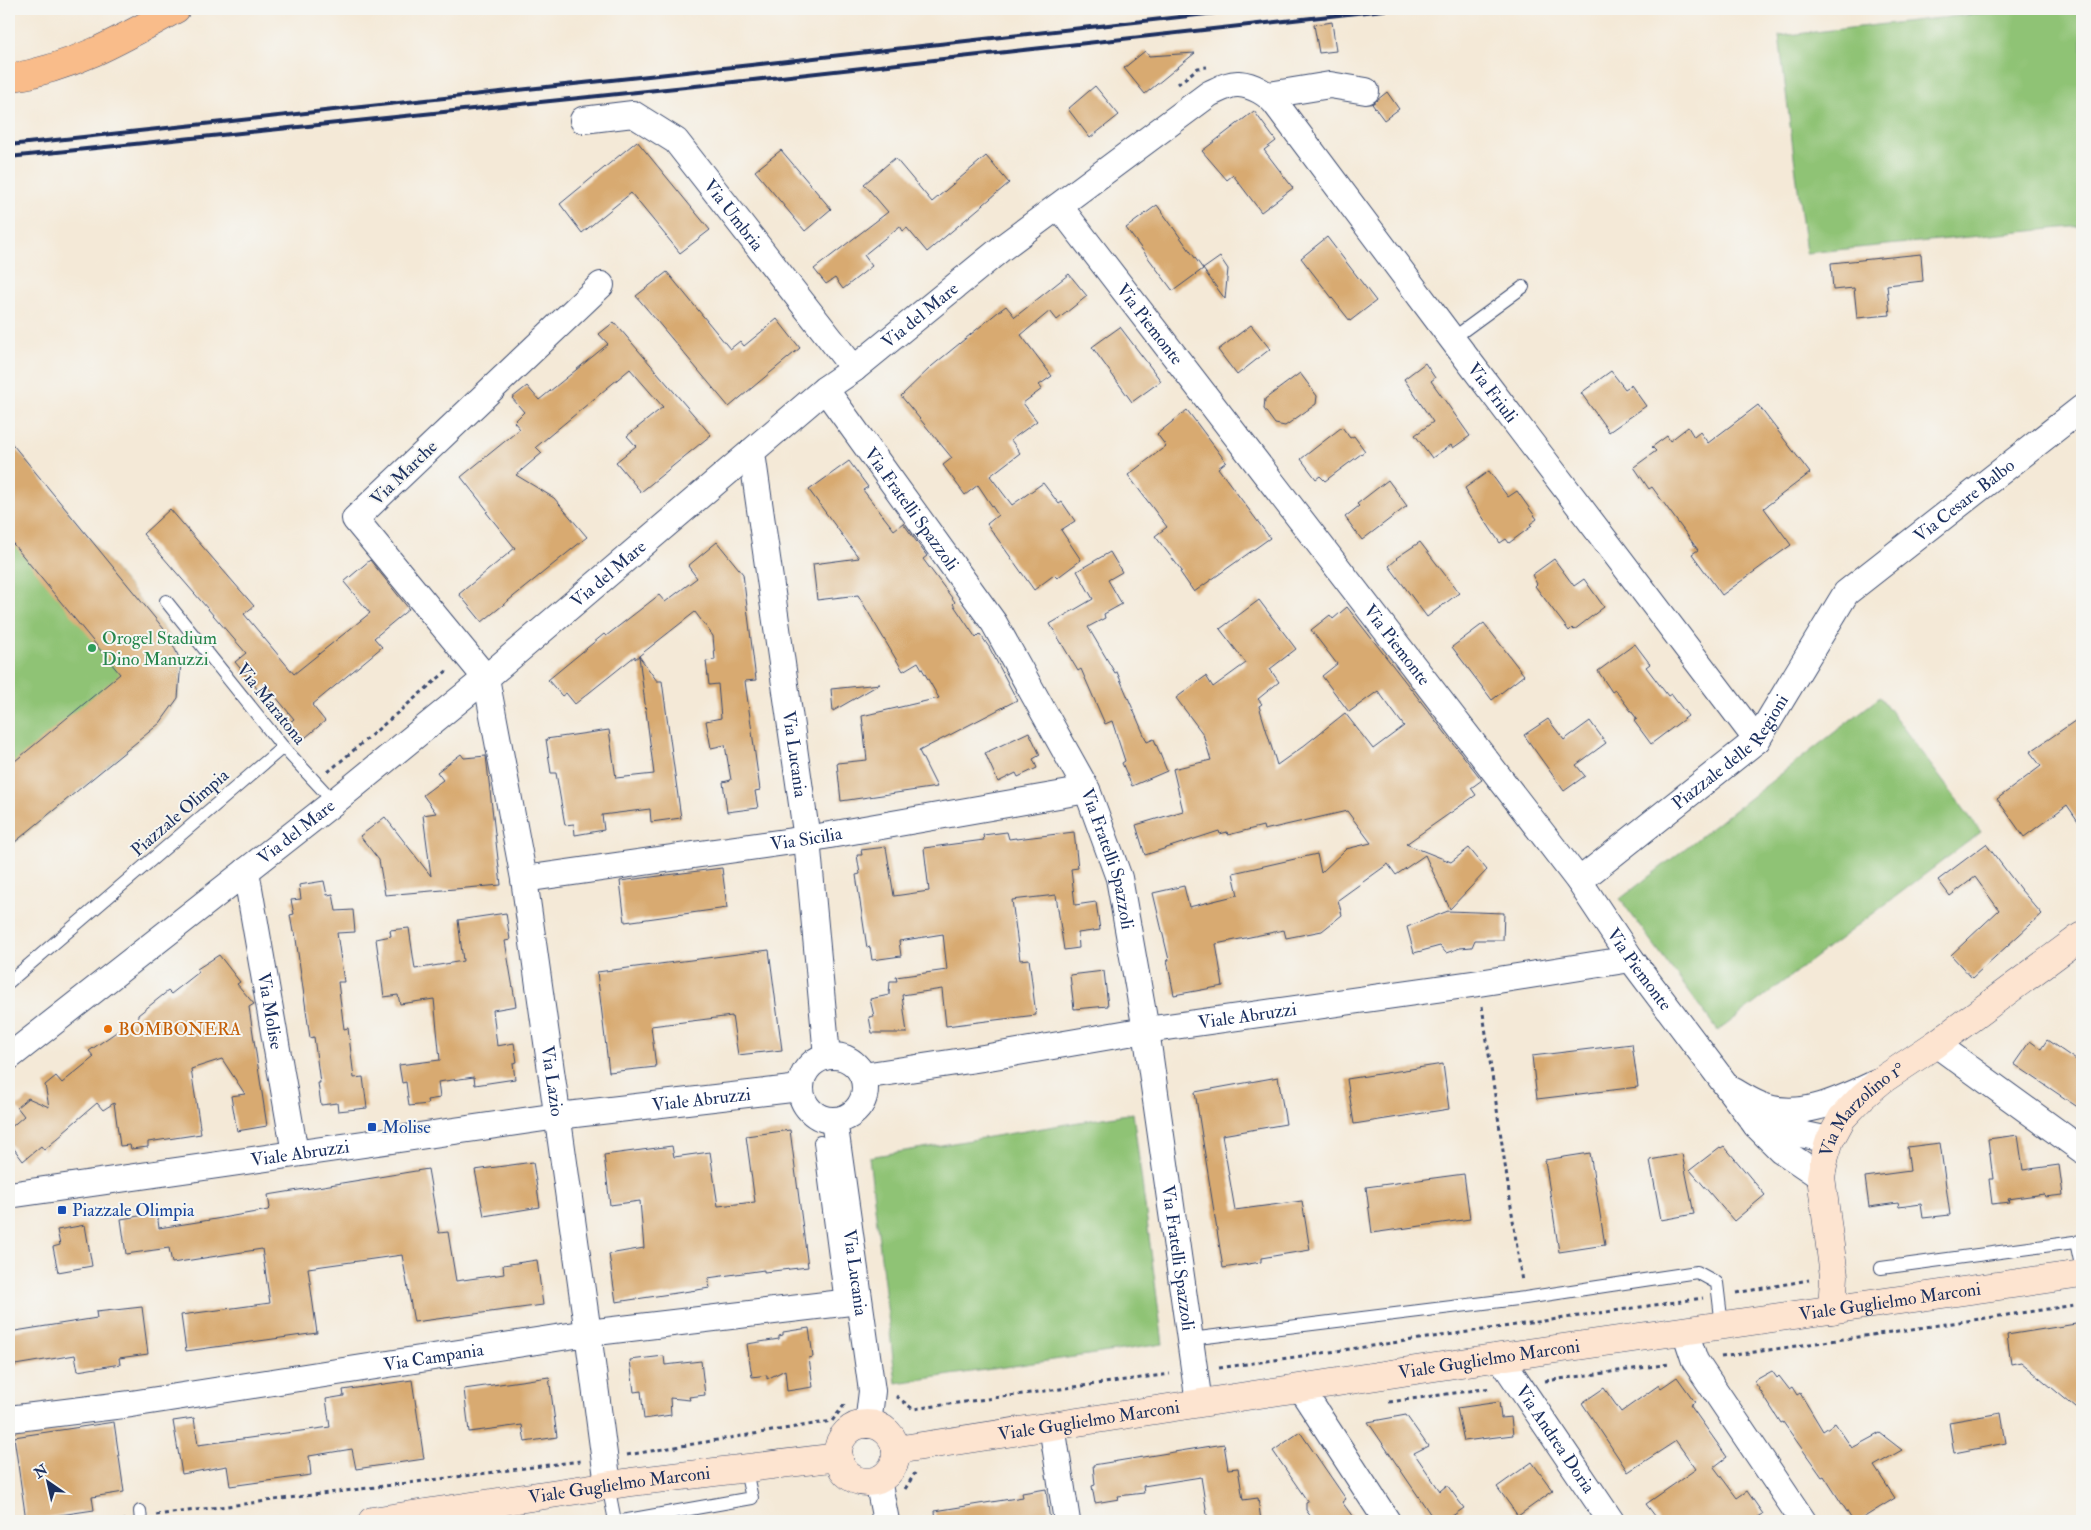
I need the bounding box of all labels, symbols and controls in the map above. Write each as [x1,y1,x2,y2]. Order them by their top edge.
street label: Via Umbria [699,174,769,256]
street label: Via del Mare [877,277,963,353]
street label: Via Piemonte [1111,279,1189,370]
street label: Via Friuli [1462,358,1523,427]
street label: Via Marche [366,435,443,511]
street label: Via Fratelli Spazzoli [859,443,964,575]
street label: Via Cesare Balbo [1909,453,2020,547]
street label: Via del Mare [566,535,651,612]
street label: Via Piemonte [1359,600,1436,690]
place label: Orogel Stadium Dino Manuzzi [102,627,217,671]
marker: Orogel Stadium Dino Manuzzi [86,642,98,654]
street label: Via Maratona [231,658,311,750]
street label: Piazzale delle Regioni [1667,690,1794,815]
street label: Via Lucania [777,709,813,799]
street label: Piazzale Olimpia [126,764,234,862]
street label: Via Fratelli Spazzoli [1076,785,1139,931]
street label: Via del Mare [253,794,340,869]
street label: Via Sicilia [769,821,844,856]
street label: Via Piemonte [1602,923,1677,1015]
street label: Via Molise [252,971,288,1051]
street label: Viale Abruzzi [1197,997,1298,1034]
place label: BOMBONERA [118,1018,242,1041]
marker: BOMBONERA [102,1023,114,1035]
street label: Via Lazio [536,1044,569,1118]
street label: Via Marzolino 1° [1814,1057,1909,1159]
street label: Viale Abruzzi [651,1082,752,1117]
place label: Molise [382,1116,431,1139]
marker: Molise [366,1121,378,1133]
street label: Viale Abruzzi [249,1135,351,1172]
street label: Via Fratelli Spazzoli [1157,1184,1200,1332]
place label: Piazzale Olimpia [72,1199,195,1222]
marker: Piazzale Olimpia [56,1204,68,1216]
street label: Via Lucania [838,1228,873,1318]
street label: Viale Guglielmo Marconi [1798,1277,1982,1326]
street label: Viale Guglielmo Marconi [1397,1334,1582,1384]
street label: Via Campania [382,1338,486,1376]
street label: Via Andrea Doria [1511,1380,1601,1498]
street label: Viale Guglielmo Marconi [996,1395,1181,1446]
north arrow [22,1458,72,1508]
text: N [30,1461,51,1483]
street label: Viale Guglielmo Marconi [527,1461,712,1509]

